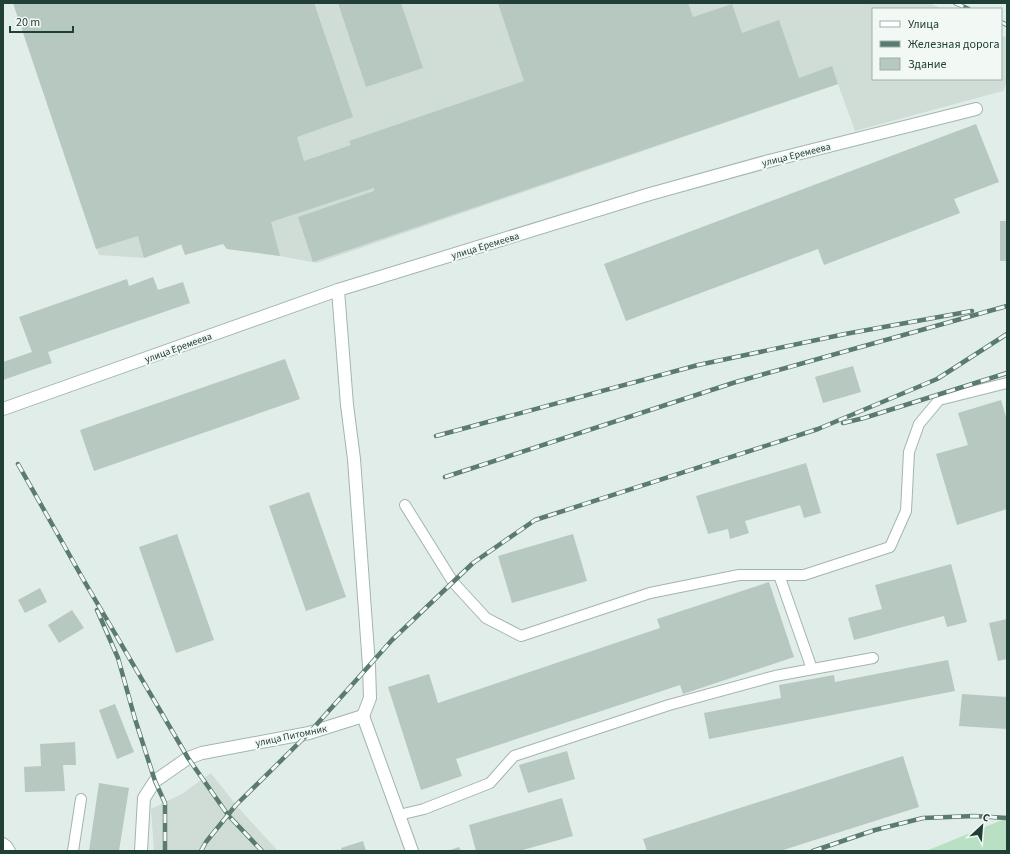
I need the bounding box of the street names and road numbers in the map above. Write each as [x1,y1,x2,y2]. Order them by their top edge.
street label: улица Еремеева [760,140,832,170]
street label: улица Еремеева [450,229,521,263]
street label: улица Еремеева [143,329,214,367]
street label: улица Питомник [254,722,328,750]

